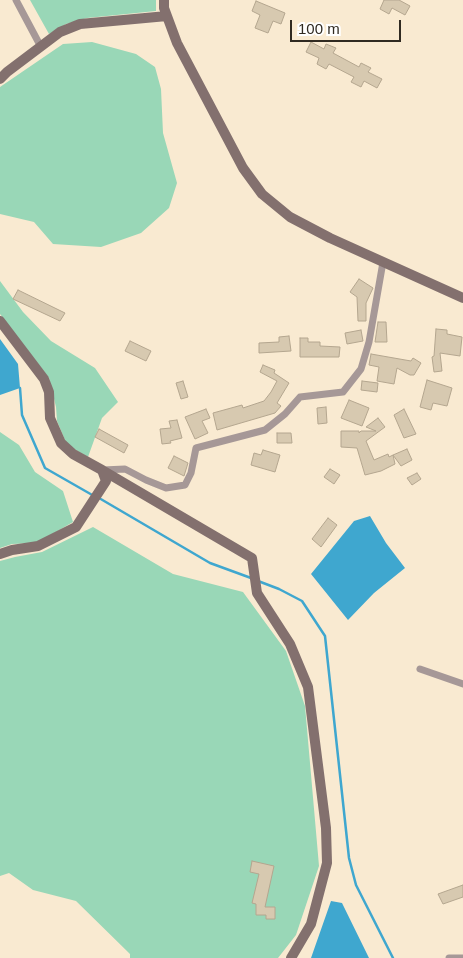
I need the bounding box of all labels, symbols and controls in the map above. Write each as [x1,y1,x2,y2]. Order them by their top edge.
scale bar [293,10,404,42]
text: 100 m [298,20,340,37]

